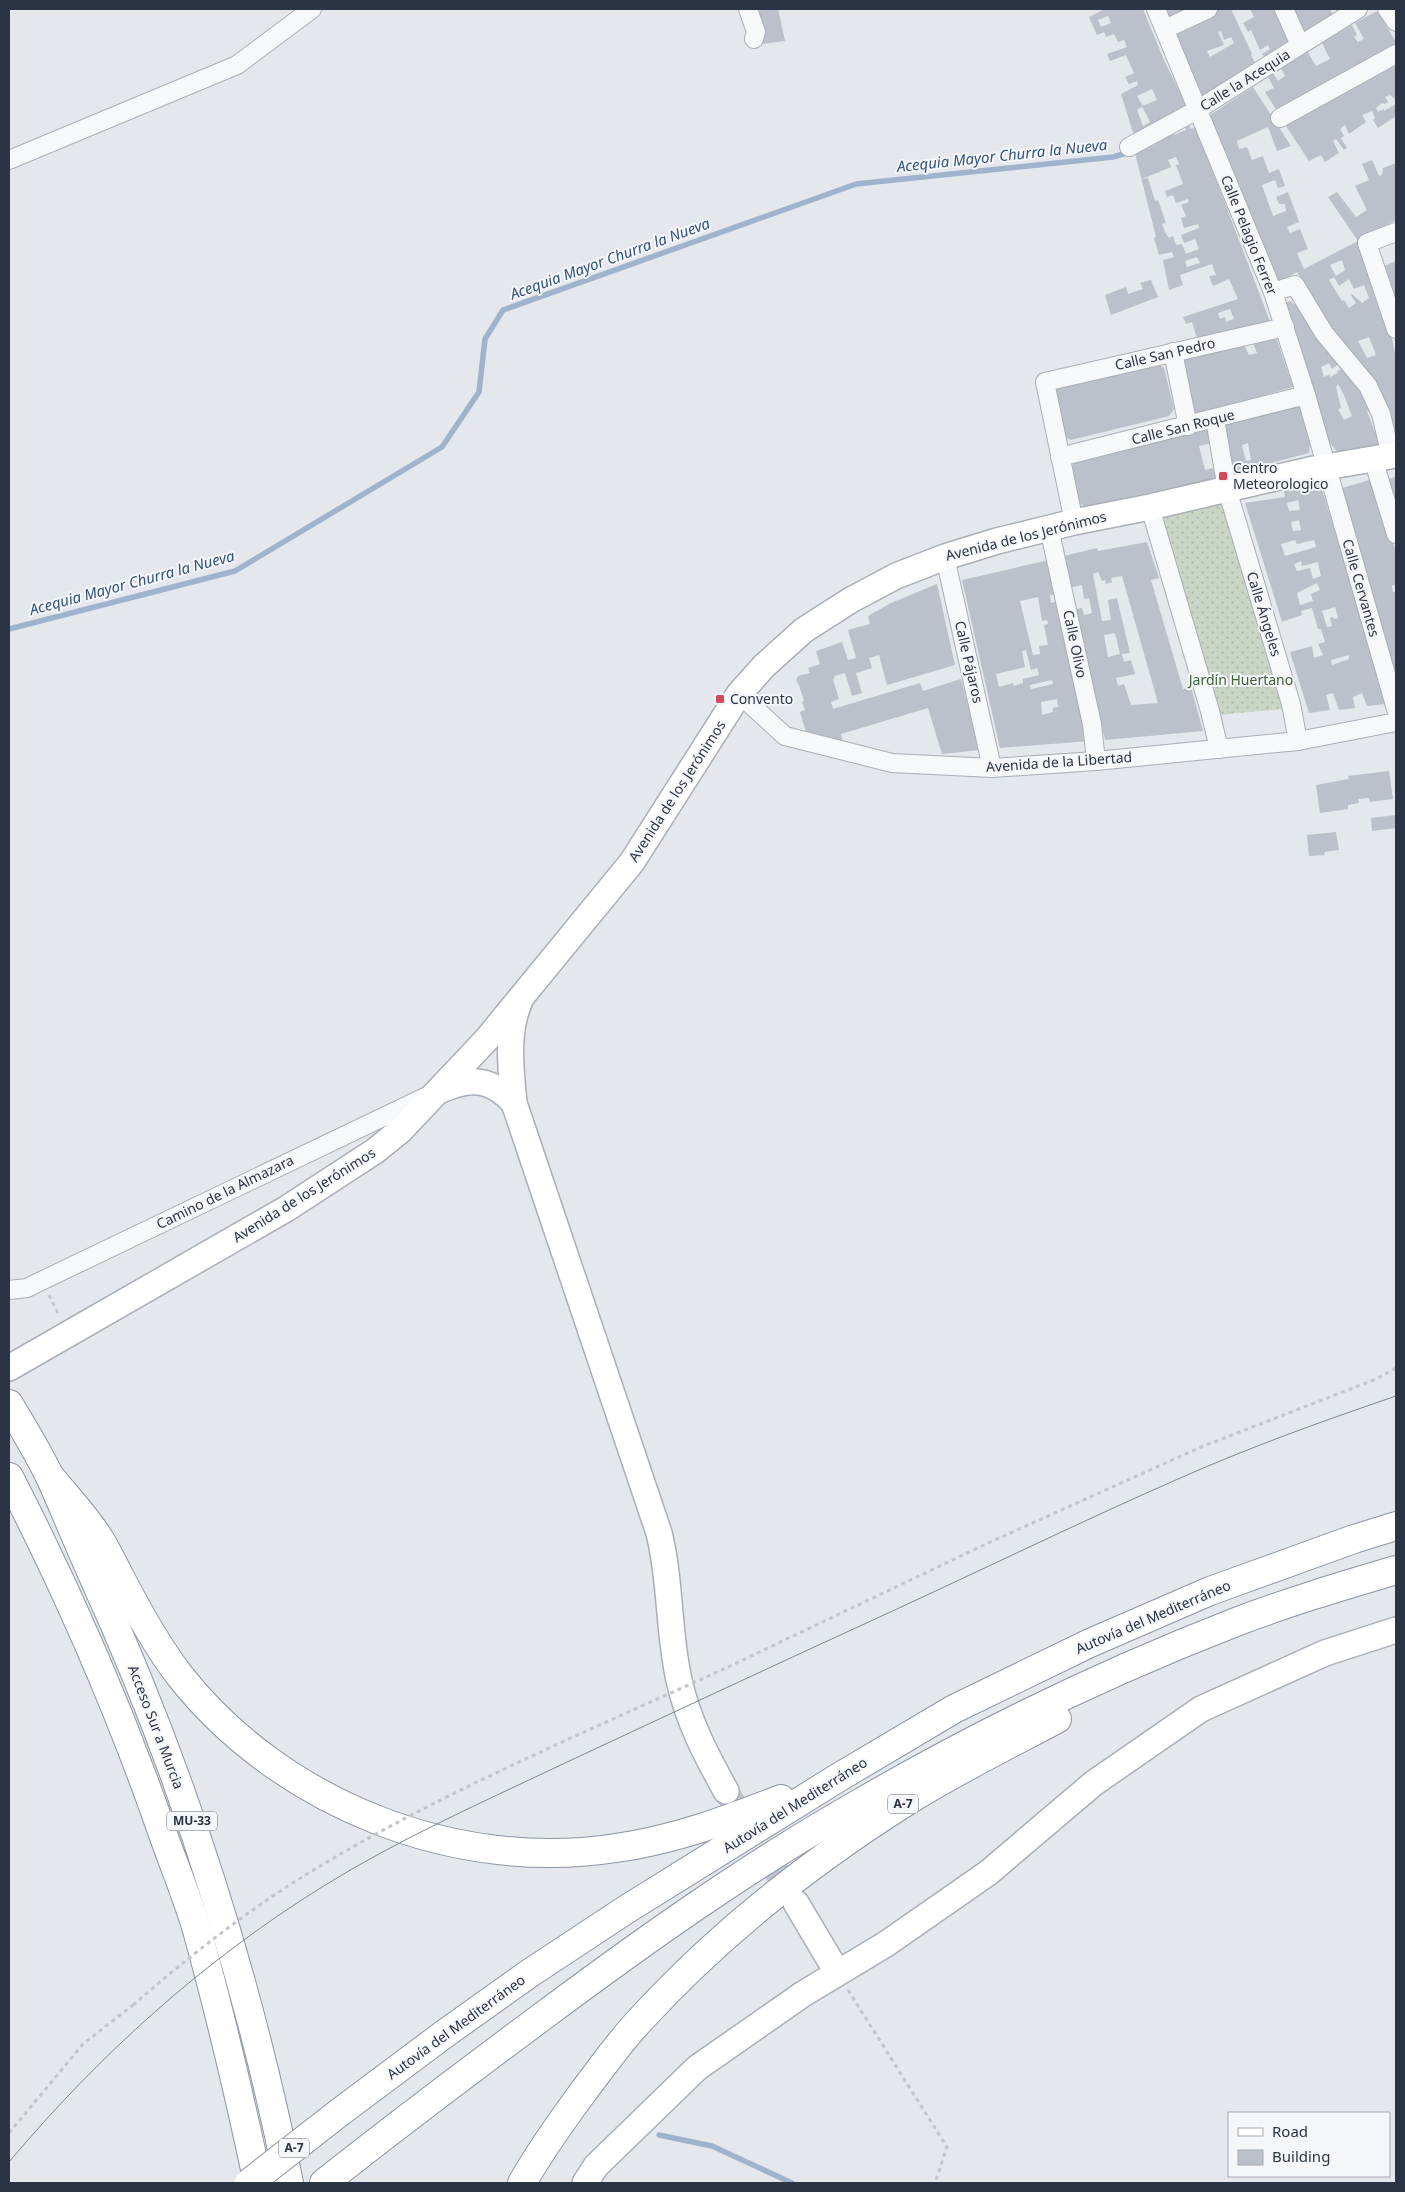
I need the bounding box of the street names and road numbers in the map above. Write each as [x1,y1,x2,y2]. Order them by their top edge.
street label: Calle la Acequia [1196,44,1293,115]
street label: Calle Pelagio Ferrer [1217,172,1282,298]
street label: Calle San Pedro [1113,333,1217,374]
street label: Calle San Roque [1129,404,1237,449]
street label: Avenida de los Jerónimos [943,506,1109,565]
street label: Calle Cervantes [1338,537,1385,639]
street label: Calle Ángeles [1243,569,1286,659]
street label: Calle Olivo [1059,608,1092,680]
street label: Calle Pájaros [951,619,988,705]
street label: Avenida de los Jerónimos [624,716,730,865]
street label: Avenida de la Libertad [985,747,1133,776]
street label: Avenida de los Jerónimos [229,1143,379,1246]
street label: Camino de la Almazara [153,1150,297,1233]
street label: Autovía del Mediterráneo [1072,1575,1233,1658]
street label: Acceso Sur a Murcia [124,1662,189,1792]
street label: Autovía del Mediterráneo [719,1752,870,1857]
road number: A-7 [888,1795,918,1814]
road number: MU-33 [167,1812,217,1830]
street label: Autovía del Mediterráneo [383,1970,529,2083]
road number: A-7 [279,2138,309,2158]

